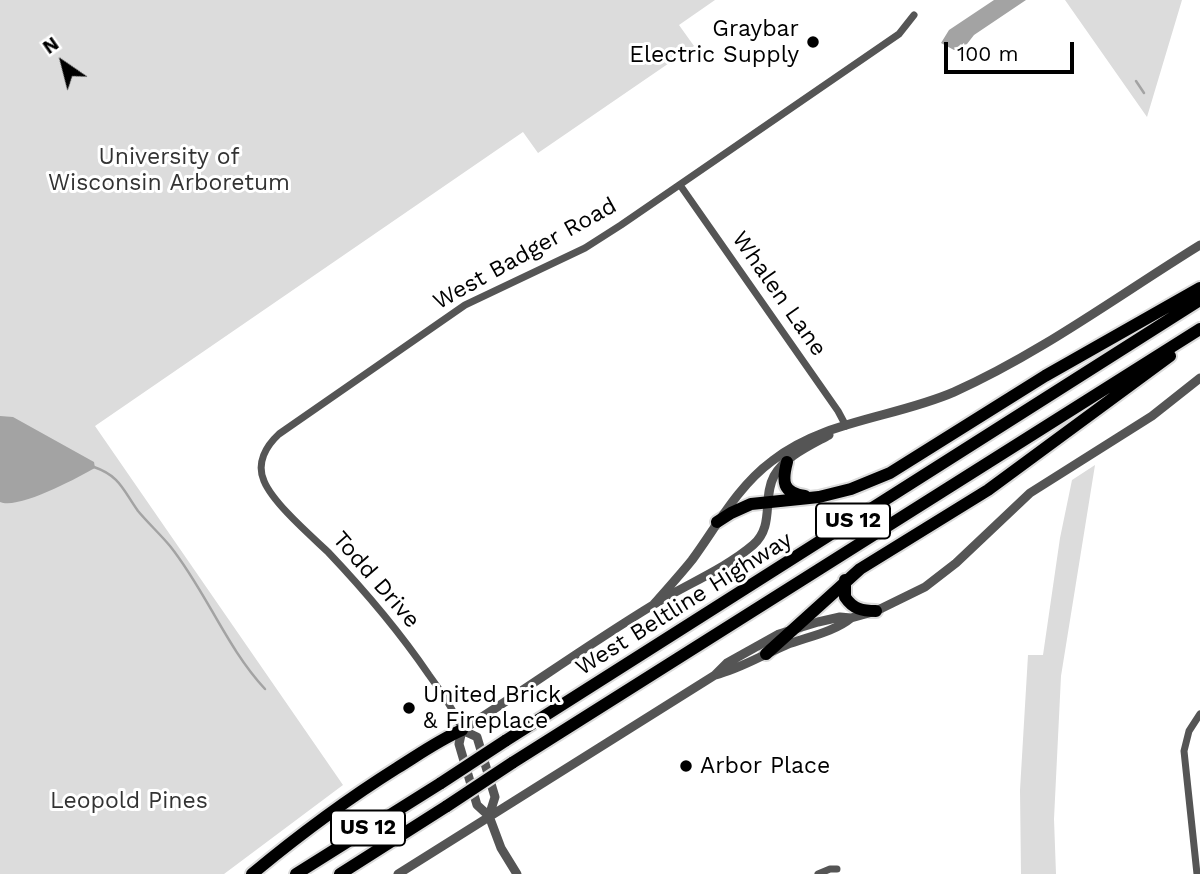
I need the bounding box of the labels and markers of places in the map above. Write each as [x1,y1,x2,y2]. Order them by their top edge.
place label: Graybar Electric Supply [629,15,799,69]
marker: Graybar Electric Supply [805,34,821,50]
place label: United Brick & Fireplace [423,681,561,735]
marker: United Brick & Fireplace [401,700,417,716]
place label: Arbor Place [700,752,830,780]
marker: Arbor Place [678,758,694,774]

